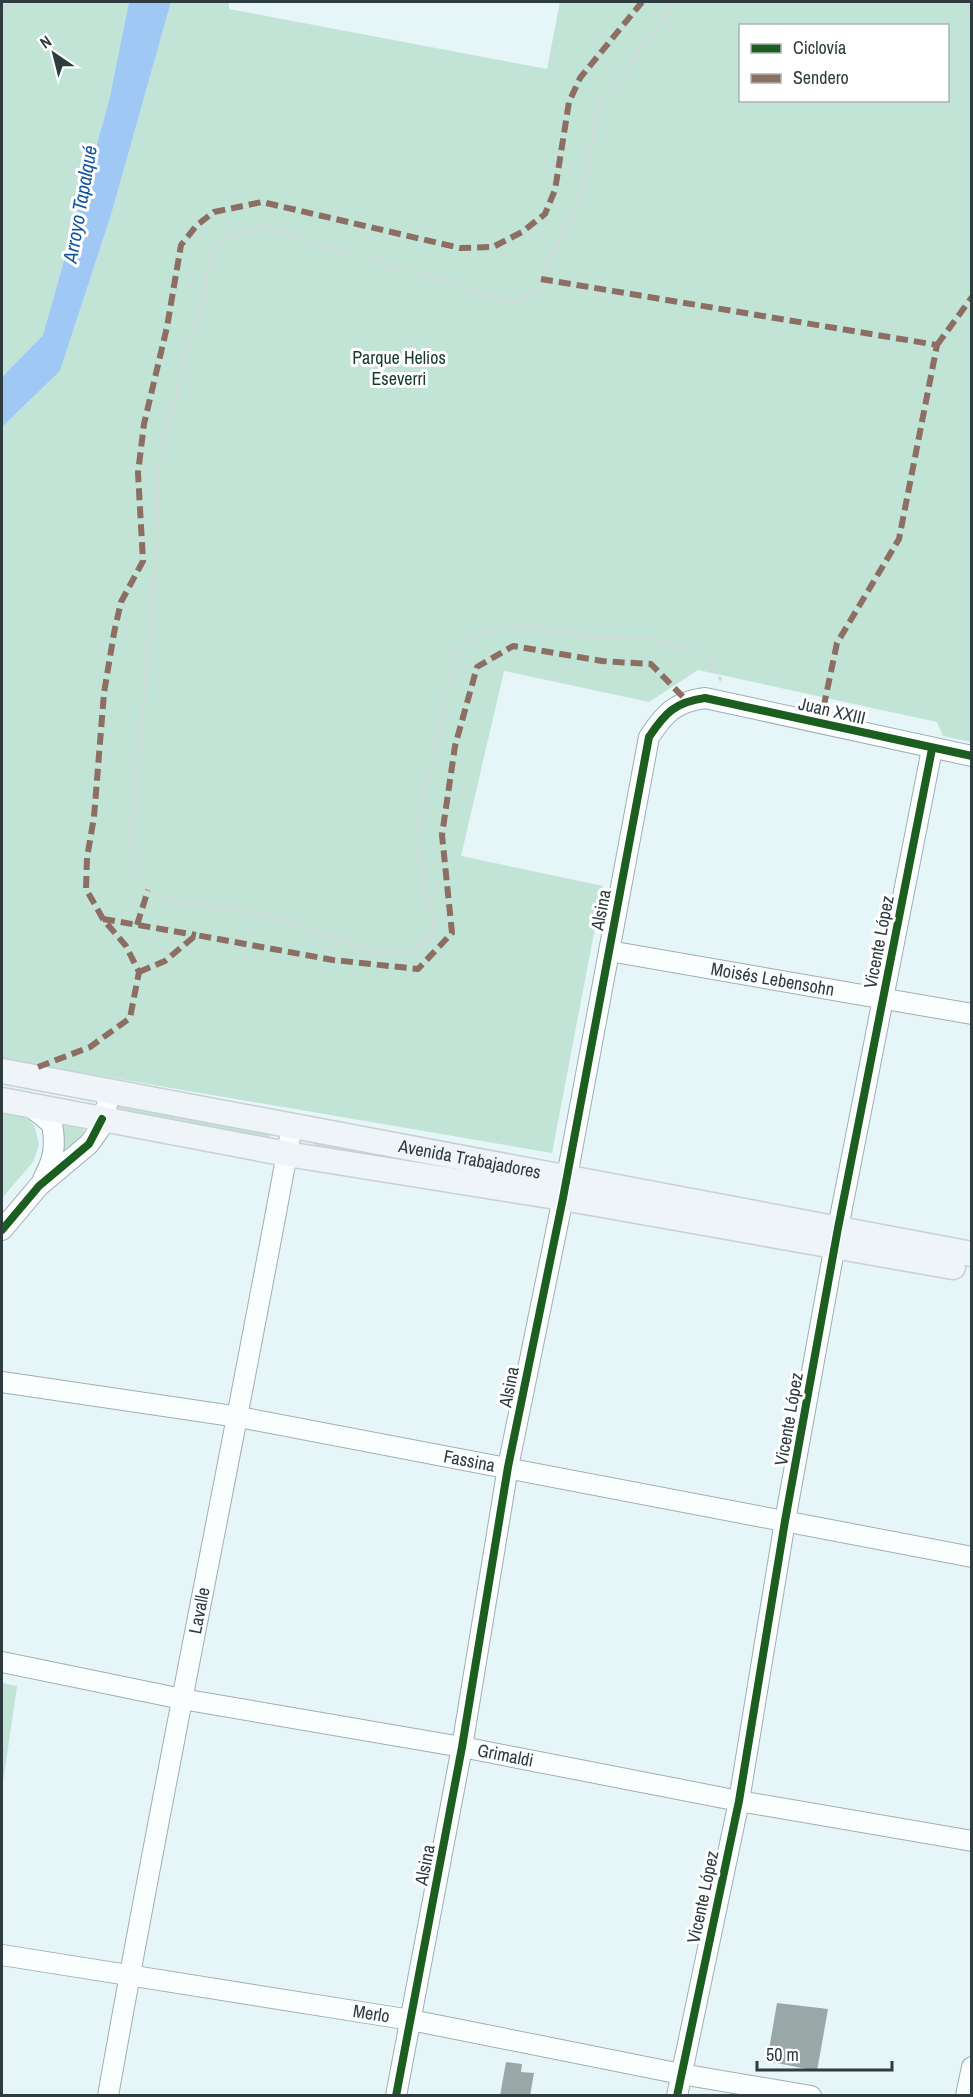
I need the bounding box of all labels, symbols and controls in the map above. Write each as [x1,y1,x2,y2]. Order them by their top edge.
north arrow [24,24,84,84]
legend [739,24,949,102]
text: N [35,30,56,53]
text: Ciclovía [793,35,846,60]
text: Sendero [793,65,849,90]
water label: Arroyo Tapalqué [56,143,103,266]
park label: Parque Helios Eseverri [352,345,446,391]
street label: Juan XXIII [796,691,868,730]
street label: Alsina [584,887,617,933]
street label: Vicente López [857,893,900,990]
street label: Moisés Lebensohn [709,956,836,1002]
street label: Avenida Trabajadores [396,1133,543,1184]
street label: Alsina [492,1364,525,1410]
street label: Vicente López [768,1370,809,1467]
street label: Fassina [442,1443,497,1478]
street label: Lavalle [182,1585,216,1636]
street label: Grimaldi [475,1737,536,1773]
street label: Alsina [408,1842,441,1888]
street label: Vicente López [680,1848,725,1946]
street label: Merlo [351,1998,392,2028]
scale bar [757,2034,892,2072]
text: 50 m [766,2042,799,2067]

